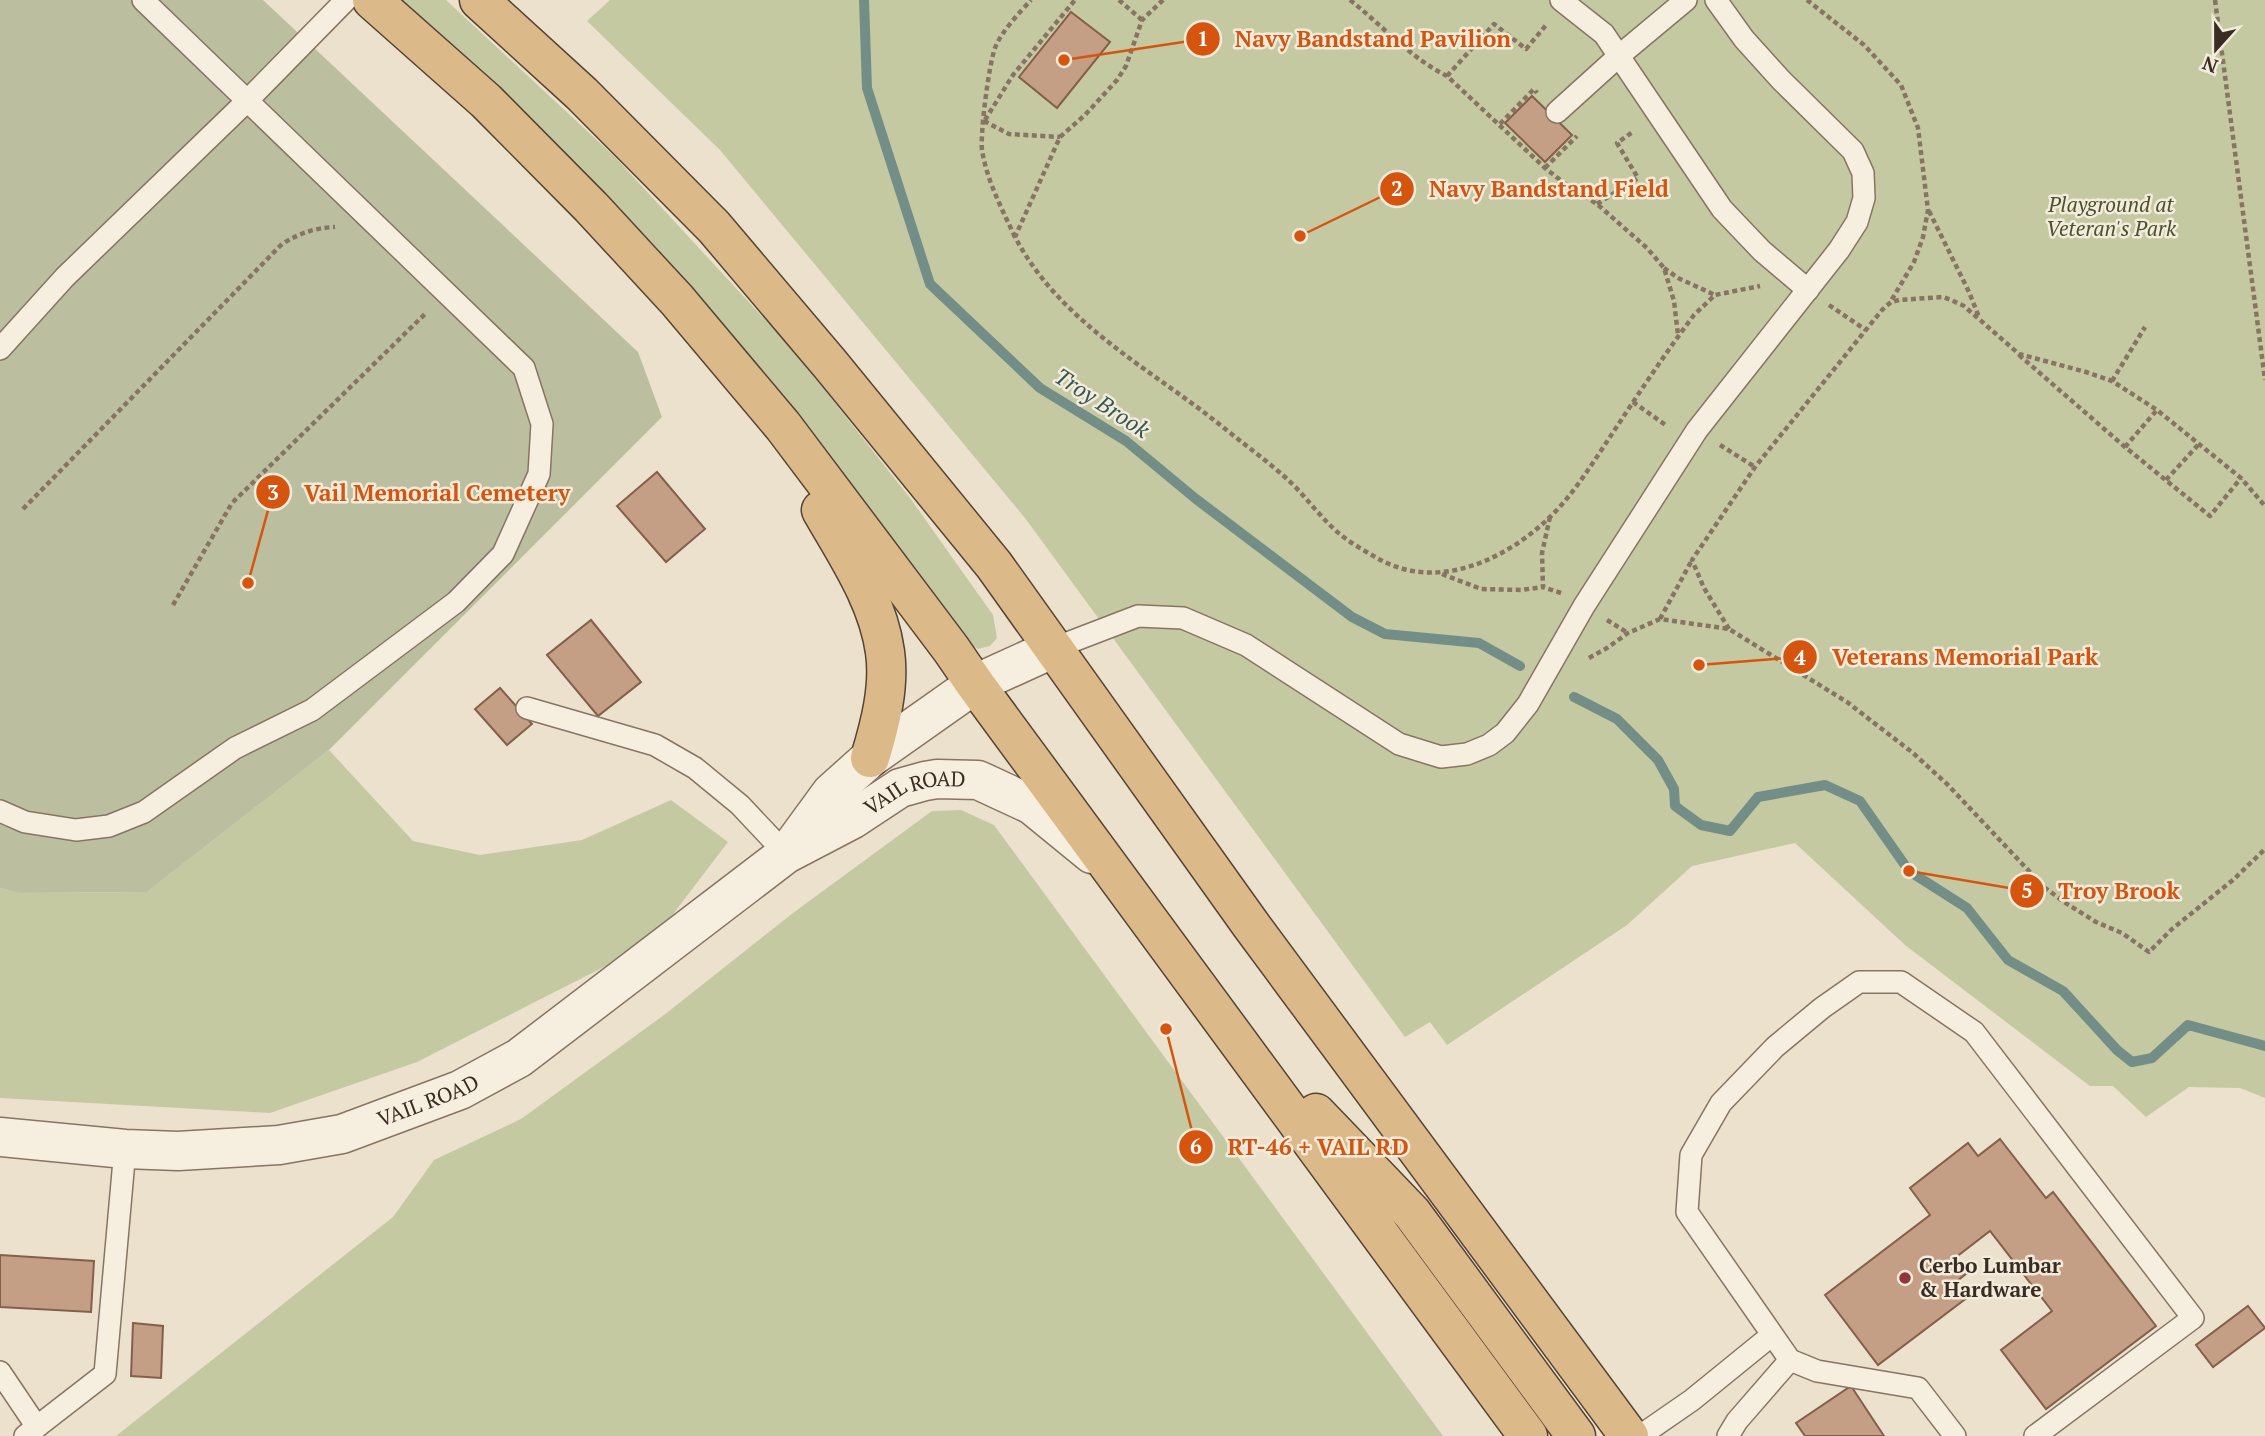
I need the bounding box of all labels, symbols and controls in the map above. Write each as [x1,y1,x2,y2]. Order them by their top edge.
north arrow [2181,14,2251,84]
callout: Navy Bandstand Pavilion [1186,17,1525,61]
text: Navy Bandstand Pavilion [1235,23,1511,54]
text: 1 [1197,24,1209,52]
text: N [2198,51,2221,80]
callout: Navy Bandstand Field [1380,167,1683,211]
text: Navy Bandstand Field [1429,173,1669,204]
text: 2 [1391,174,1403,202]
park label: Playground at Veteran's Park [2046,190,2177,242]
water label: Troy Brook [1049,360,1157,445]
callout: Vail Memorial Cemetery [255,470,585,514]
text: Vail Memorial Cemetery [304,477,571,508]
text: 3 [267,478,279,506]
callout: Veterans Memorial Park [1783,635,2112,679]
text: Veterans Memorial Park [1832,641,2099,672]
text: 4 [1794,643,1806,671]
street label: VAIL ROAD [858,764,966,821]
callout: Troy Brook [2009,869,2194,913]
text: Troy Brook [2058,875,2180,906]
text: 5 [2021,876,2033,904]
street label: VAIL ROAD [373,1067,484,1133]
callout: RT-46 + VAIL RD [1179,1125,1423,1169]
text: RT-46 + VAIL RD [1227,1131,1409,1162]
text: 6 [1190,1132,1202,1160]
place label: Cerbo Lumbar & Hardware [1919,1251,2061,1303]
marker: Cerbo Lumbar & Hardware [1897,1270,1913,1286]

